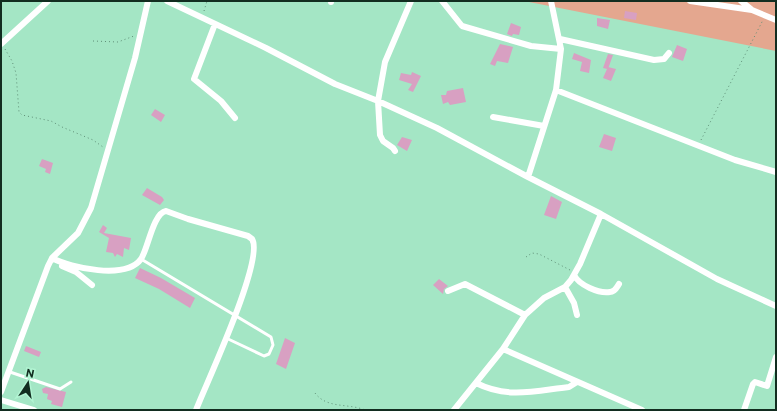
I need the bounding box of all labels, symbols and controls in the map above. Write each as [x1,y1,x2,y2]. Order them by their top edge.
north arrow [8,363,48,403]
text: N [25,366,36,380]

